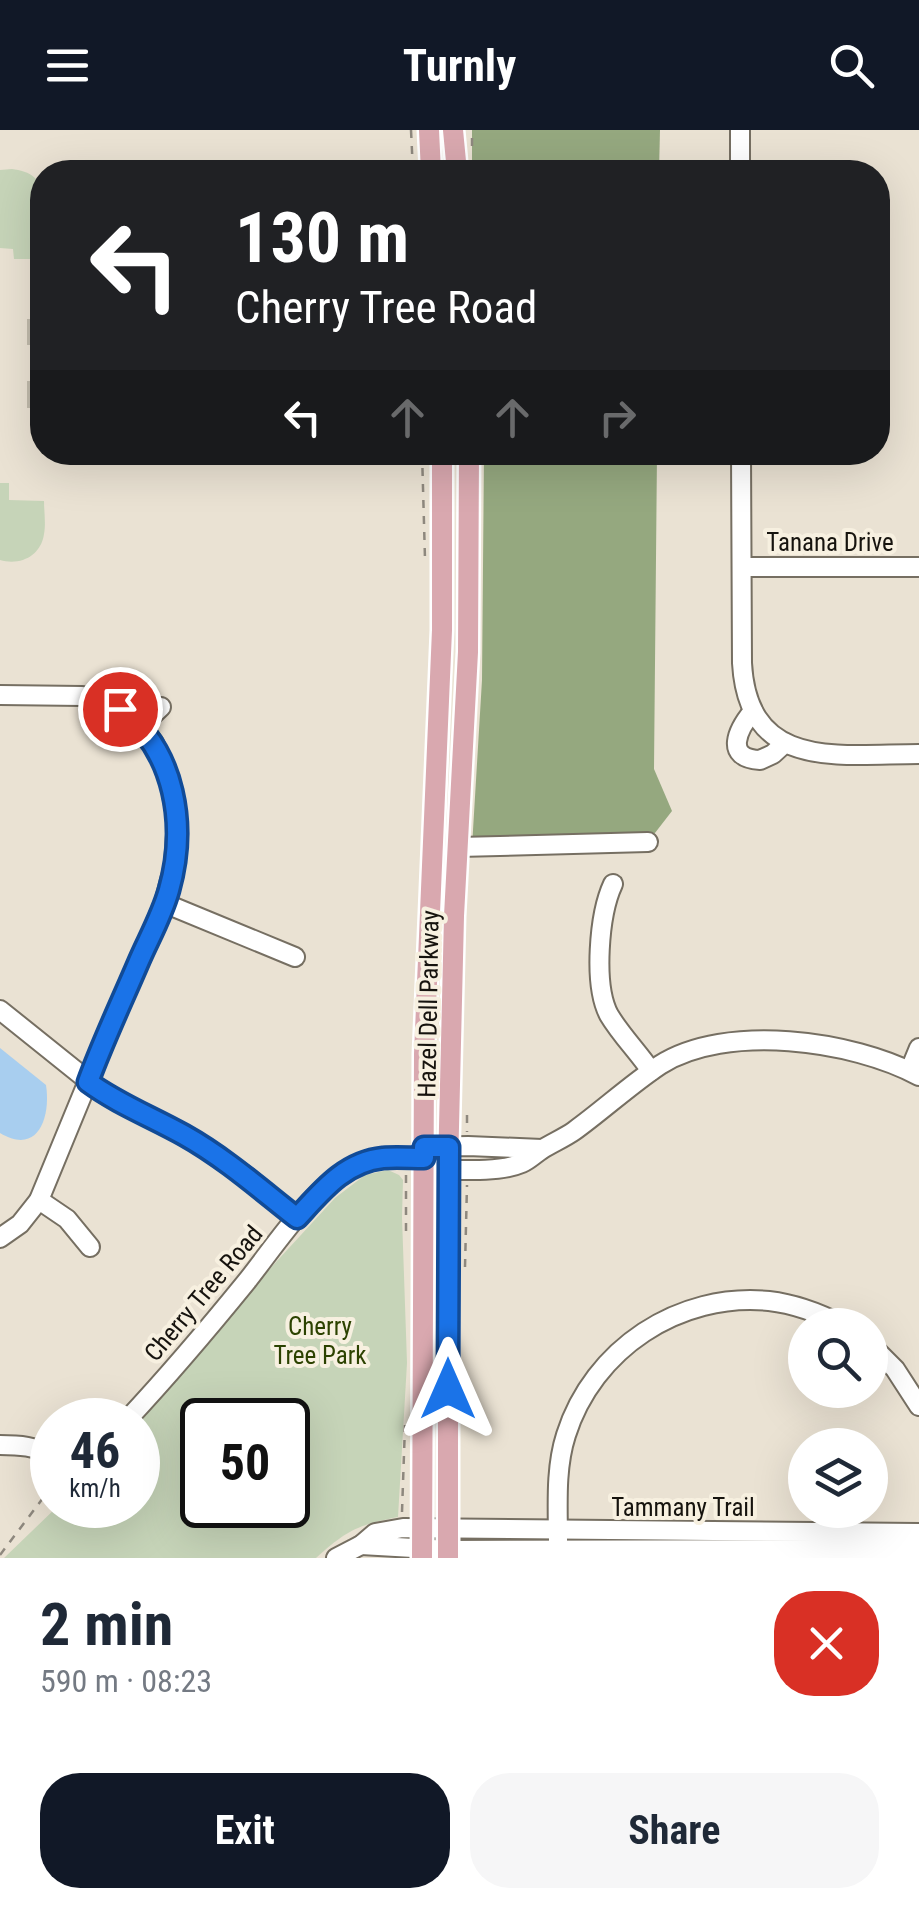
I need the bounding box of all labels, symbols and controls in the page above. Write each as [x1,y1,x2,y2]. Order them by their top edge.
icon: menu [40,38,95,93]
icon: search [824,38,879,93]
text: Turnly [403,39,516,92]
text: 130 m [235,197,409,279]
icon: left [70,200,200,330]
text: Cherry Tree Road [235,281,537,334]
icon: left [275,390,330,445]
icon: ahead [380,390,435,445]
icon: ahead [485,390,540,445]
icon: right [590,390,645,445]
street label: Tanana Drive [766,528,894,557]
pin [78,667,163,752]
icon: arrive [93,682,148,737]
street label: Hazel Dell Parkway [412,910,445,1098]
street label: Cherry Tree Road [138,1220,268,1367]
map controls [788,1308,888,1528]
button: search [788,1308,888,1408]
park label: Cherry Tree Park [273,1312,367,1370]
position arrow [396,1337,500,1441]
speed limit sign: 50 [180,1398,310,1528]
text: 46 [70,1422,120,1480]
button: layers [788,1428,888,1528]
text: km/h [69,1474,121,1503]
street label: Tammany Trail [611,1493,755,1522]
text: 2 min [40,1589,173,1660]
button: close [774,1591,879,1696]
text: 590 m · 08:23 [40,1662,212,1700]
button: Exit [40,1773,450,1888]
button: Share [470,1773,879,1888]

